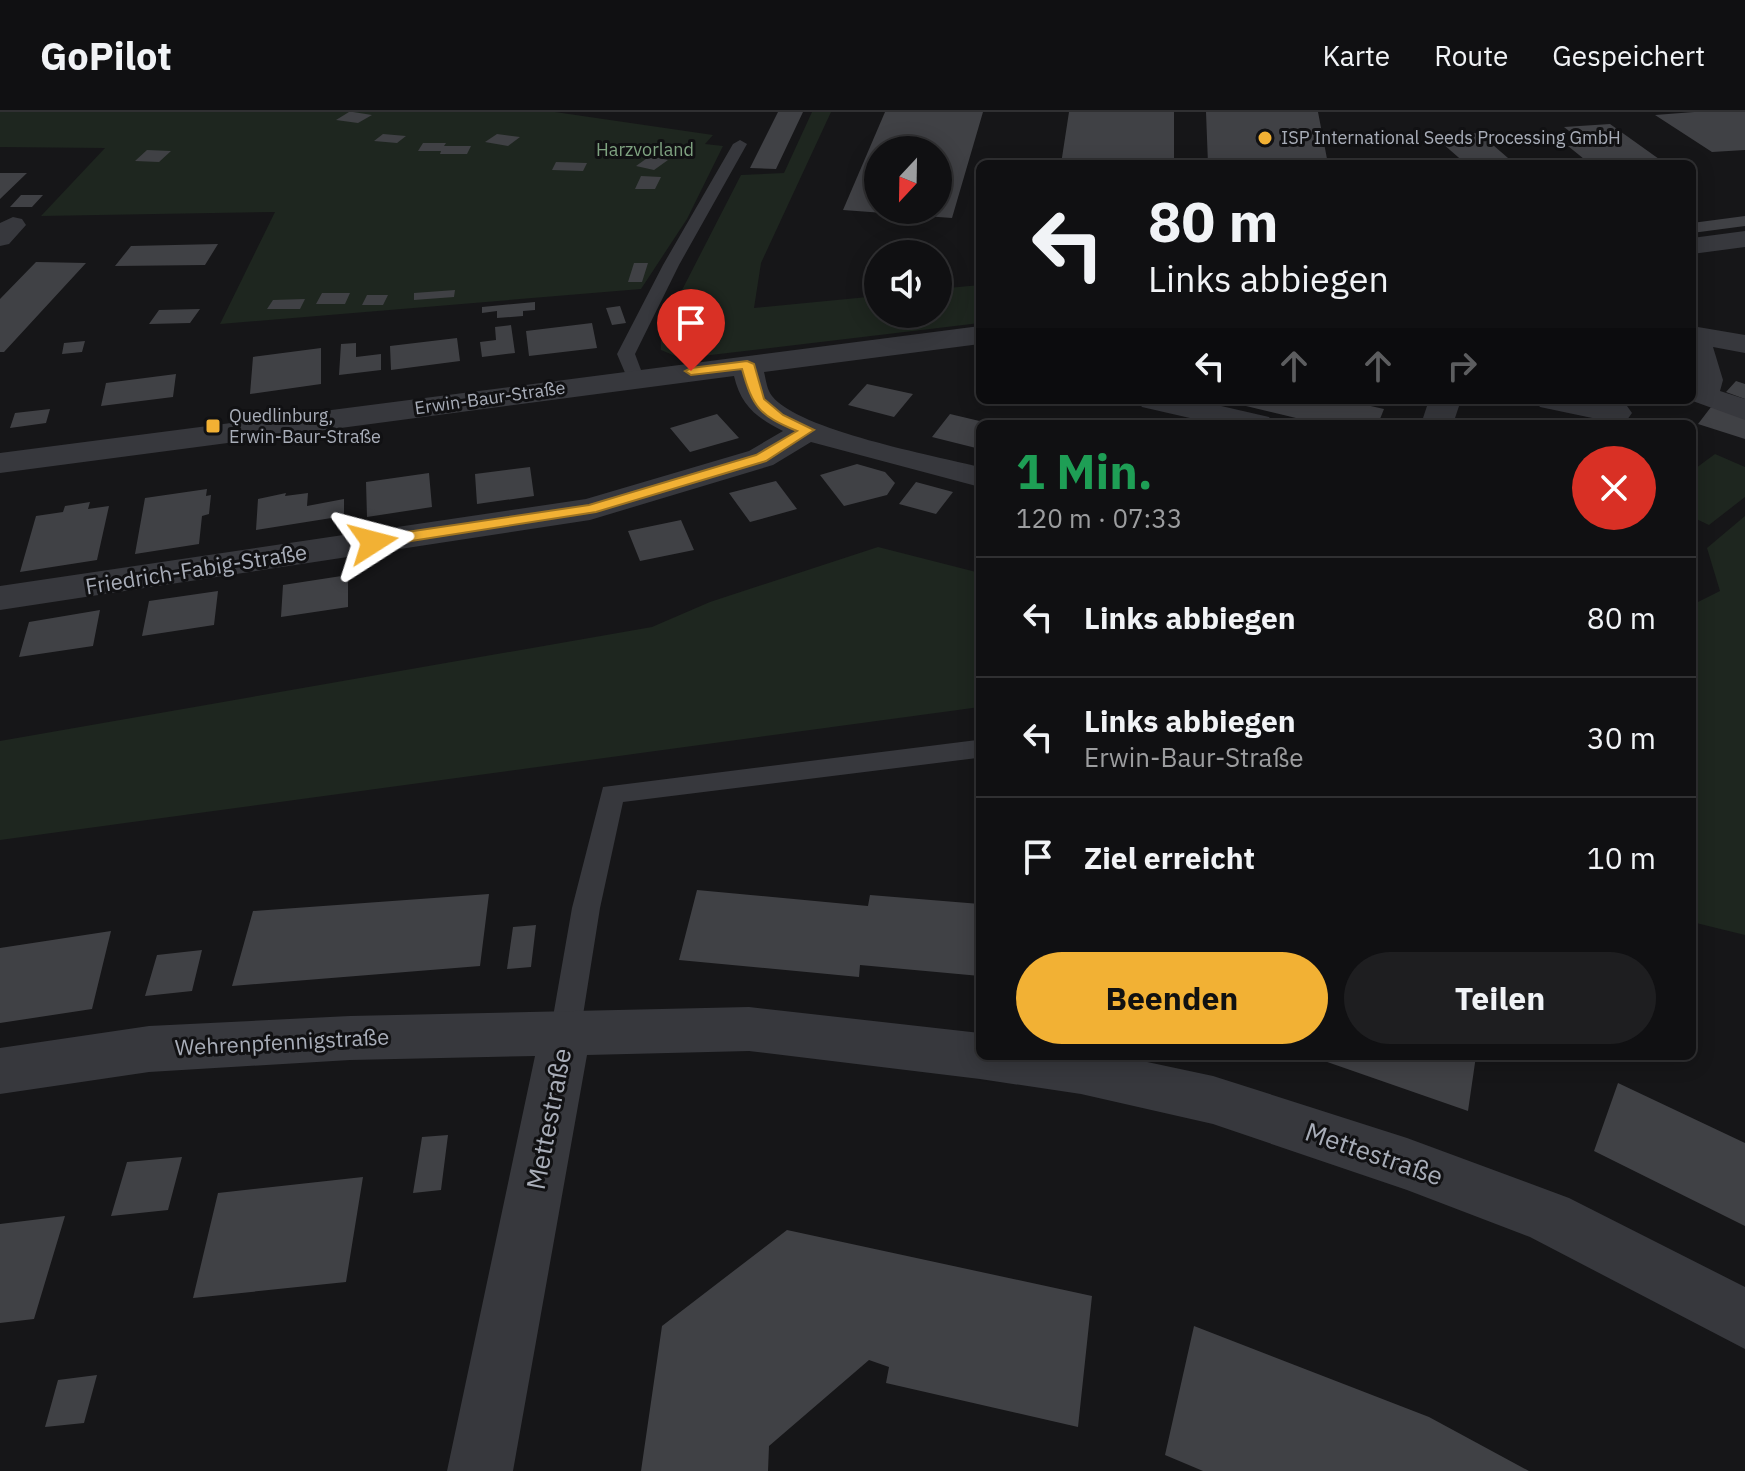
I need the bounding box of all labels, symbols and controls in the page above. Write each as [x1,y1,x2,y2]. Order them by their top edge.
text: GoPilot [40,31,172,80]
text: Karte [1322,37,1390,74]
text: Route [1434,37,1508,74]
text: Gespeichert [1552,37,1705,74]
place label: ISP International Seeds Processing GmbH [1281,126,1621,149]
marker: ISP International Seeds Processing GmbH [1256,129,1274,147]
north arrow [864,136,952,224]
map controls [864,136,952,328]
park label: Harzvorland [596,138,694,161]
text: 80 m [1148,185,1278,257]
icon: left [1016,192,1120,296]
button: sound [864,240,952,328]
text: Links abbiegen [1148,255,1389,302]
pin [657,289,725,371]
icon: arrive [669,301,713,345]
icon: left [1188,344,1232,388]
icon: ahead [1272,344,1316,388]
icon: ahead [1356,344,1400,388]
icon: right [1440,344,1484,388]
street label: Erwin-Baur-Straße [413,376,567,419]
place label: Quedlinburg, Erwin-Baur-Straße [229,404,381,448]
marker: Quedlinburg, Erwin-Baur-Straße [204,417,222,435]
text: 1 Min. [1016,440,1153,502]
button: close [1572,446,1656,530]
position arrow [331,500,415,584]
text: 120 m · 07:33 [1016,501,1182,535]
street label: Friedrich-Fabig-Straße [83,537,309,600]
icon: left [1016,595,1060,639]
text: Links abbiegen [1084,598,1296,637]
text: 80 m [1587,598,1656,637]
text: Links abbiegen [1084,701,1296,740]
icon: left [1016,715,1060,759]
text: 30 m [1587,718,1656,757]
text: Erwin-Baur-Straße [1084,740,1303,774]
icon: arrive [1016,835,1060,879]
text: Ziel erreicht [1084,838,1255,877]
text: 10 m [1587,838,1656,877]
button: Beenden [1016,952,1328,1044]
button: Teilen [1344,952,1656,1044]
street label: Wehrenpfennigstraße [174,1021,390,1062]
street label: Mettestraße [518,1045,578,1192]
street label: Mettestraße [1301,1114,1448,1192]

